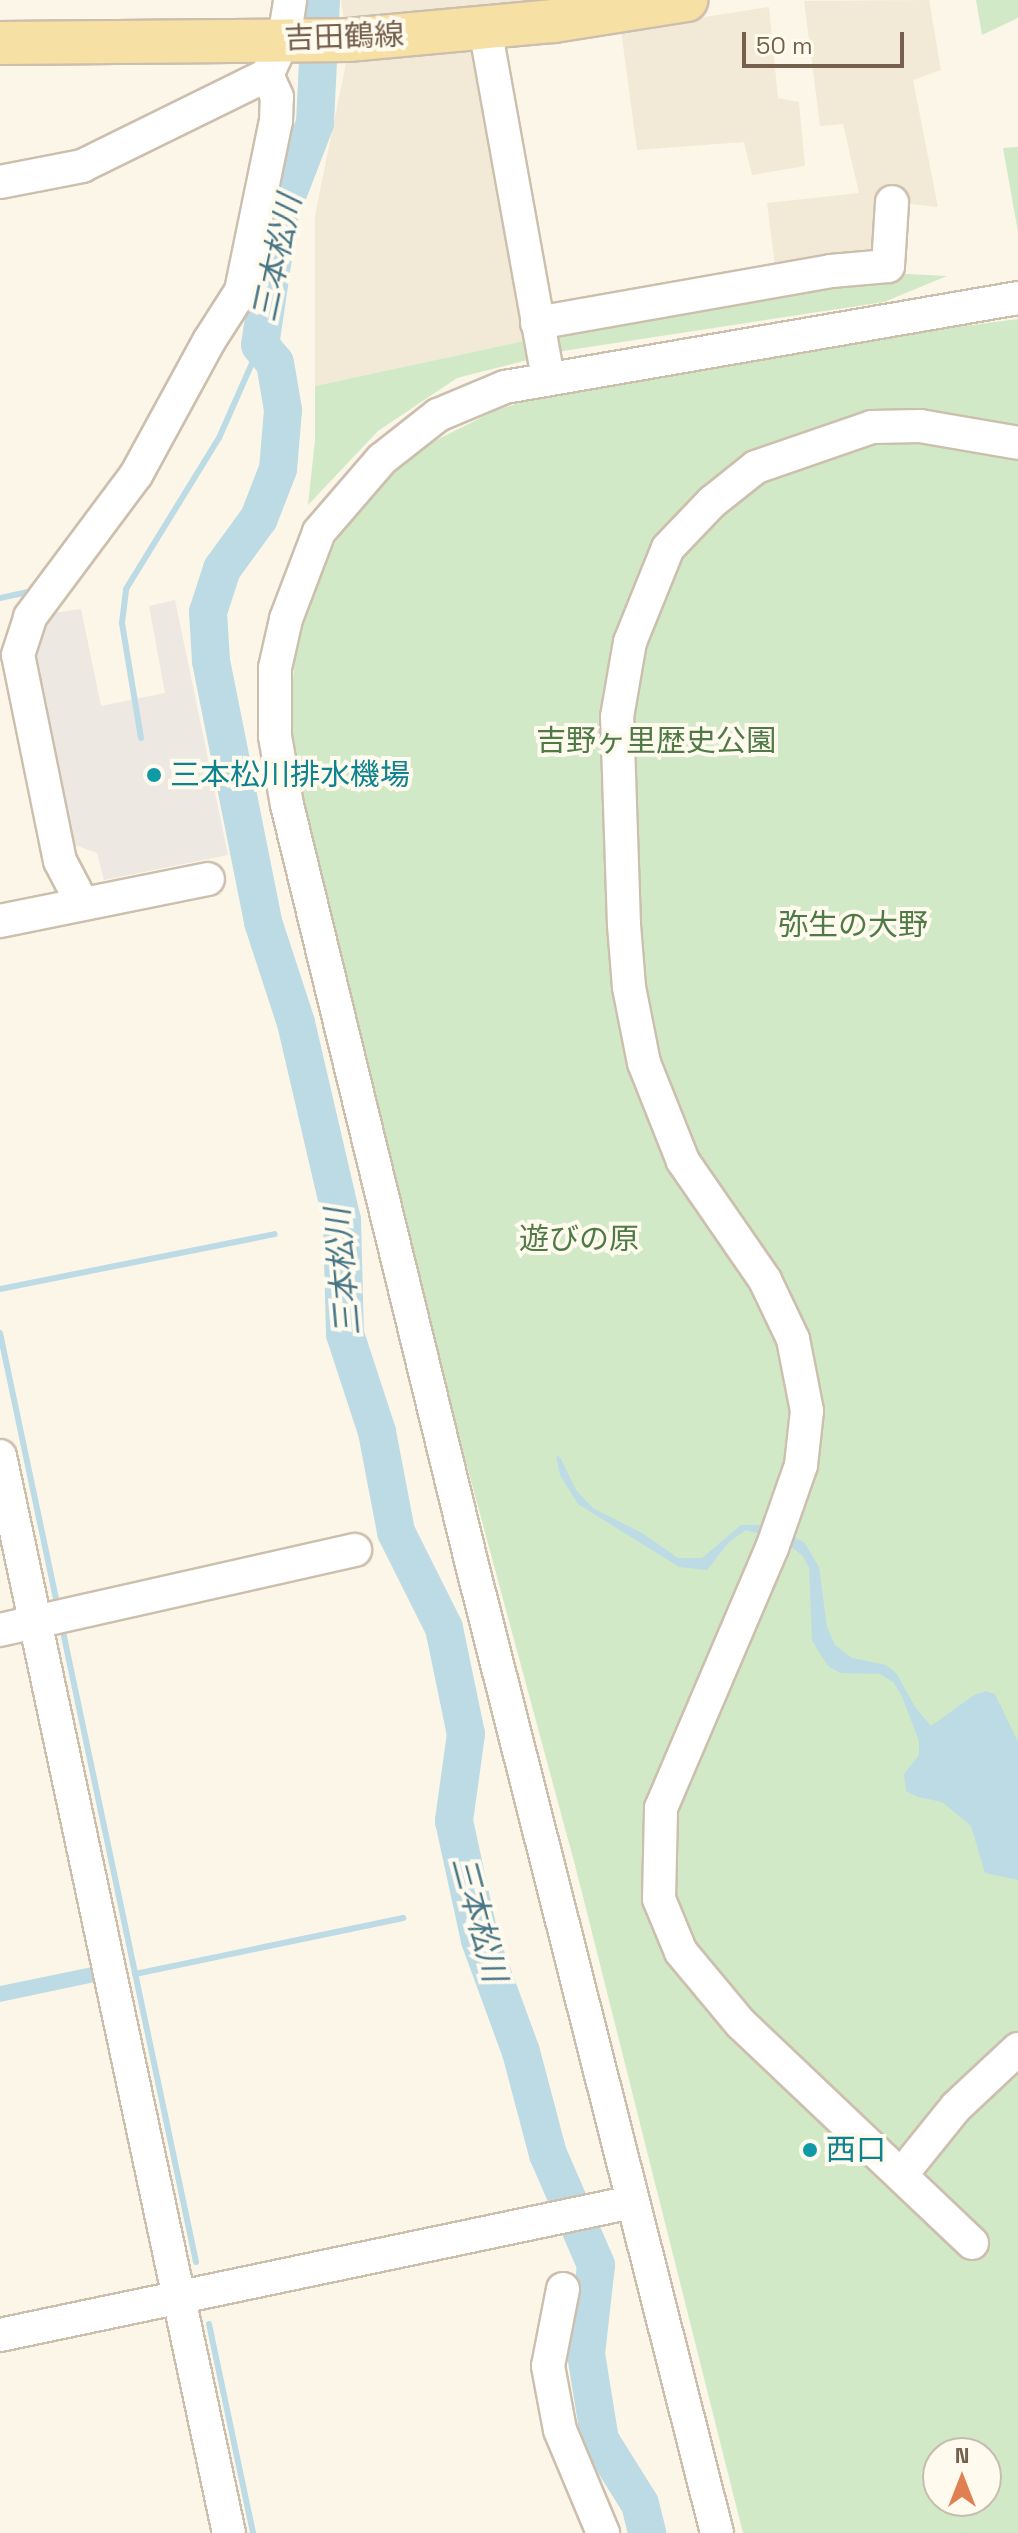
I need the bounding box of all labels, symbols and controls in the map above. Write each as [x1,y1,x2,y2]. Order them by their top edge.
scale bar [746,16,908,66]
street label: 吉田鶴線 [283,17,405,57]
text: 50 m [756,30,813,61]
water label: 三本松川 [245,191,309,325]
park label: 吉野ヶ里歴史公園 [536,723,776,759]
place label: 三本松川排水機場 [170,757,410,793]
marker: 三本松川排水機場 [145,766,163,784]
park label: 弥生の大野 [778,907,928,943]
water label: 三本松川 [318,1207,368,1337]
park label: 遊びの原 [519,1221,639,1257]
water label: 三本松川 [444,1852,514,1986]
place label: 西口 [826,2132,886,2168]
marker: 西口 [801,2141,819,2159]
north arrow [922,2437,1002,2517]
text: N [955,2441,969,2469]

